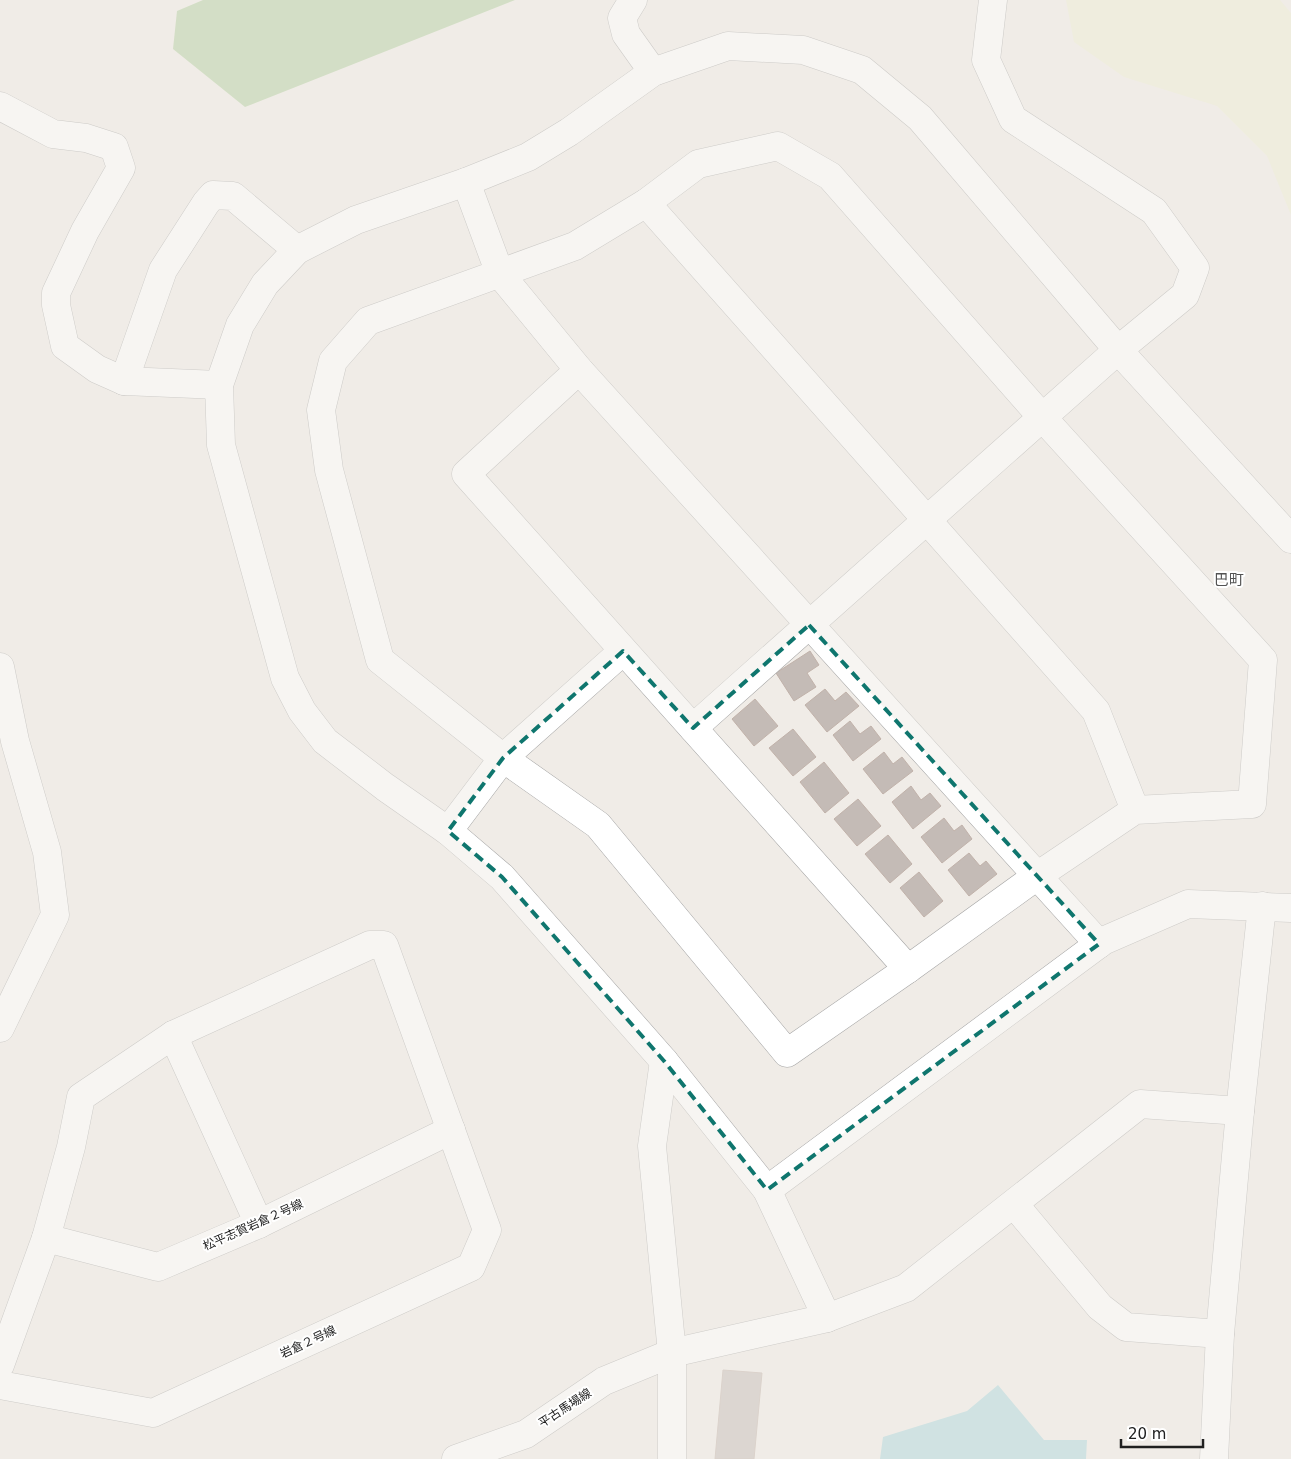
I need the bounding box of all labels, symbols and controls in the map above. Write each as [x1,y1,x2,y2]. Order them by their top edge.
district label: 巴町 [1214,571,1244,589]
street label: 松平志賀岩倉２号線 [201,1197,305,1253]
street label: 岩倉２号線 [278,1323,338,1361]
street label: 平古馬場線 [536,1386,594,1430]
scale bar [1121,1416,1204,1448]
text: 20 m [1128,1425,1166,1443]

